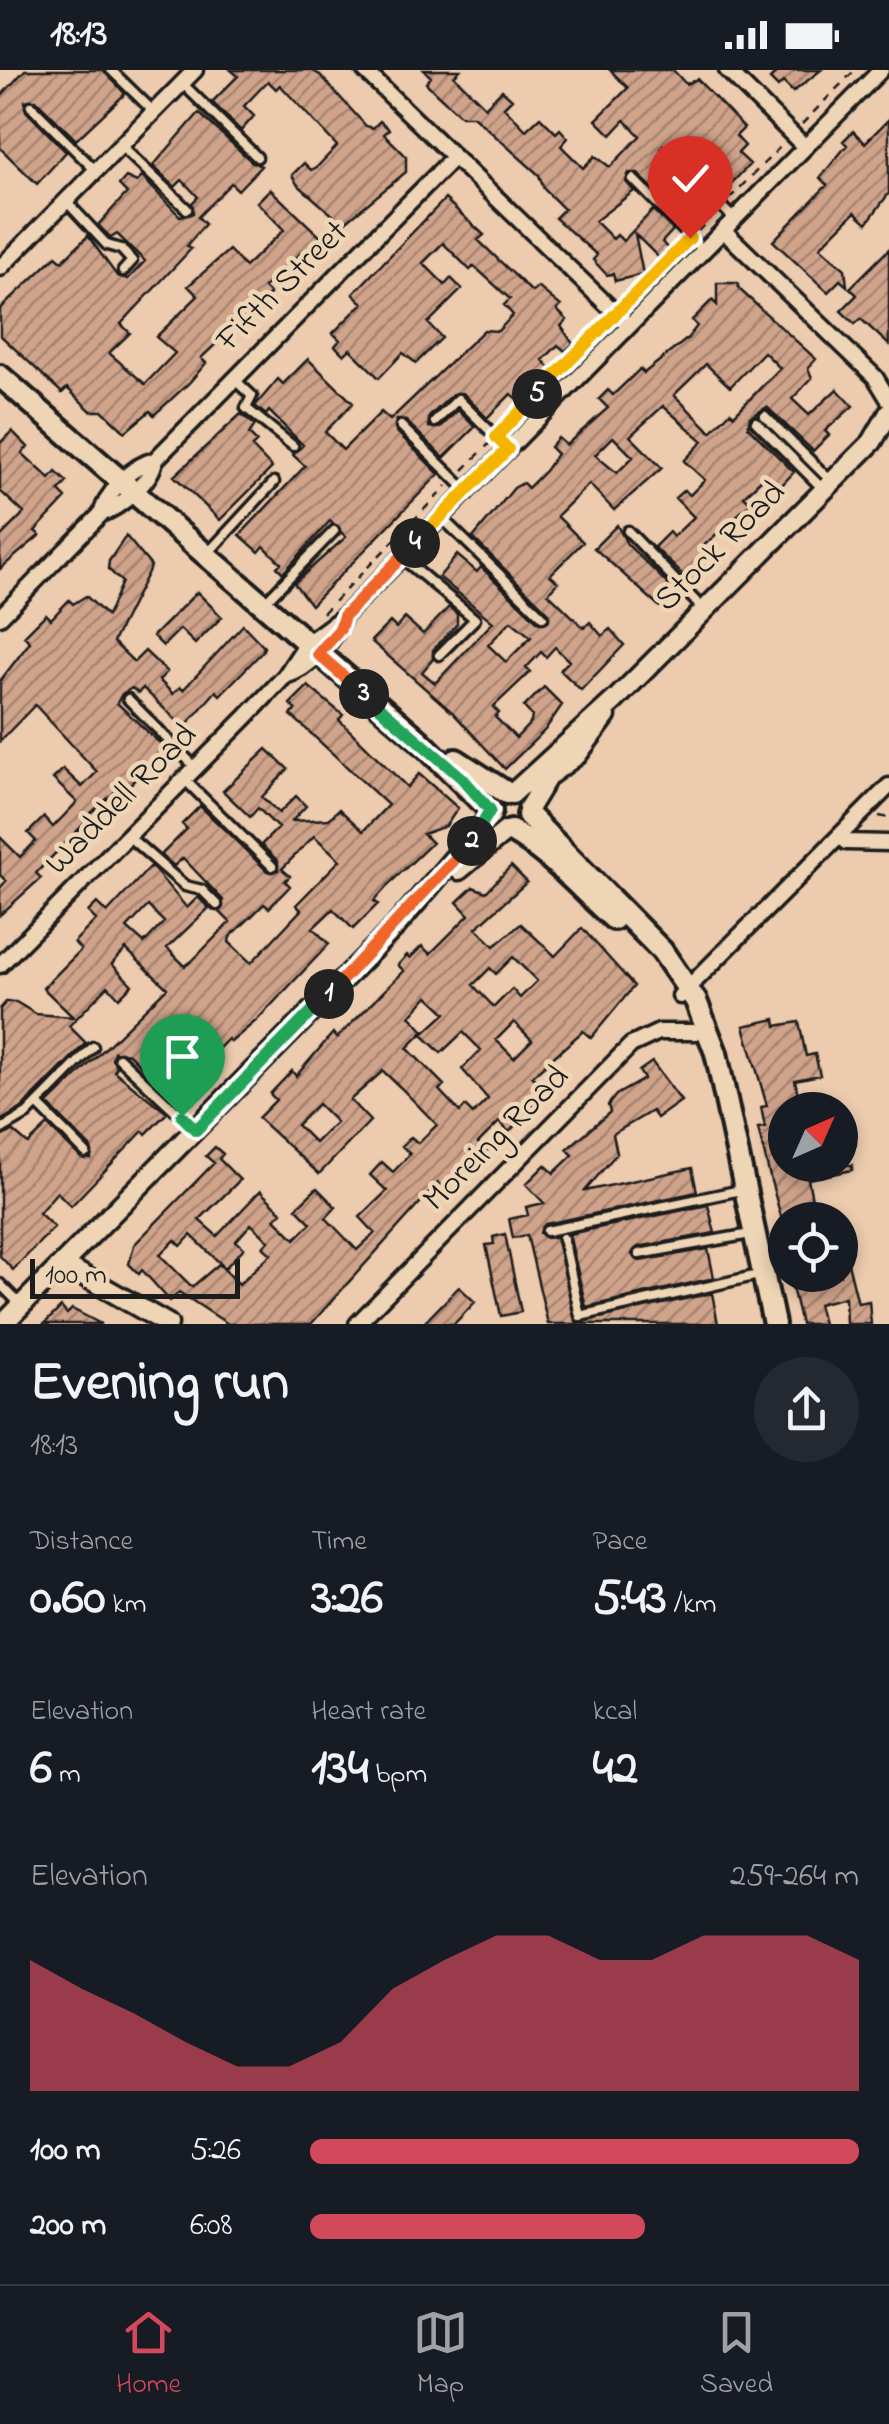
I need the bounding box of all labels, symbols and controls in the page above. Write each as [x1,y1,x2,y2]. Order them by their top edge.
text: 18:13 [50,7,107,63]
pin [648,136,733,239]
icon: check [663,151,718,206]
street label: Fifth Street [204,209,361,366]
pin: 5 [512,369,562,419]
text: 5 [529,373,545,414]
street label: Stock Road [644,470,798,624]
pin: 4 [390,518,440,568]
text: 4 [409,522,421,563]
pin: 3 [339,669,389,719]
text: 3 [358,673,370,714]
street label: Waddell Road [34,712,210,888]
pin: 2 [447,816,497,866]
text: 2 [465,820,479,861]
pin: 1 [304,969,354,1019]
text: 1 [325,973,333,1014]
pin [140,1014,225,1117]
icon: arrive [155,1029,210,1084]
street label: Moreing Road [412,1054,582,1224]
north arrow [768,1092,858,1182]
map controls [768,1092,858,1292]
button: locate [768,1202,858,1292]
scale bar [30,1254,240,1298]
text: 100 m [45,1256,107,1297]
text: Evening run [30,1345,289,1425]
button: share [754,1357,859,1462]
text: 18:13 [30,1423,78,1470]
text: Distance [30,1522,133,1563]
text: Time [311,1522,367,1563]
text: Pace [593,1522,647,1563]
text: 0.60 [30,1563,105,1636]
text: 3:26 [311,1563,383,1636]
text: 5:43 [593,1563,667,1636]
text: km [105,1585,146,1626]
text: /km [667,1585,716,1626]
text: Elevation [30,1692,133,1733]
text: Heart rate [311,1692,426,1733]
text: kcal [593,1692,637,1733]
text: 6 [30,1733,52,1806]
text: 134 [311,1733,368,1806]
text: 42 [593,1733,638,1806]
text: m [52,1755,81,1796]
text: bpm [368,1755,427,1796]
text: Elevation [30,1854,148,1901]
text: 259–264 m [730,1854,859,1901]
text: 100 m [30,2128,101,2175]
text: 5:26 [190,2128,241,2175]
text: 200 m [30,2203,106,2250]
text: 6:08 [190,2203,233,2250]
tab: Home [116,2305,181,2406]
tab: Map [413,2305,468,2406]
tab: Saved [700,2305,773,2406]

